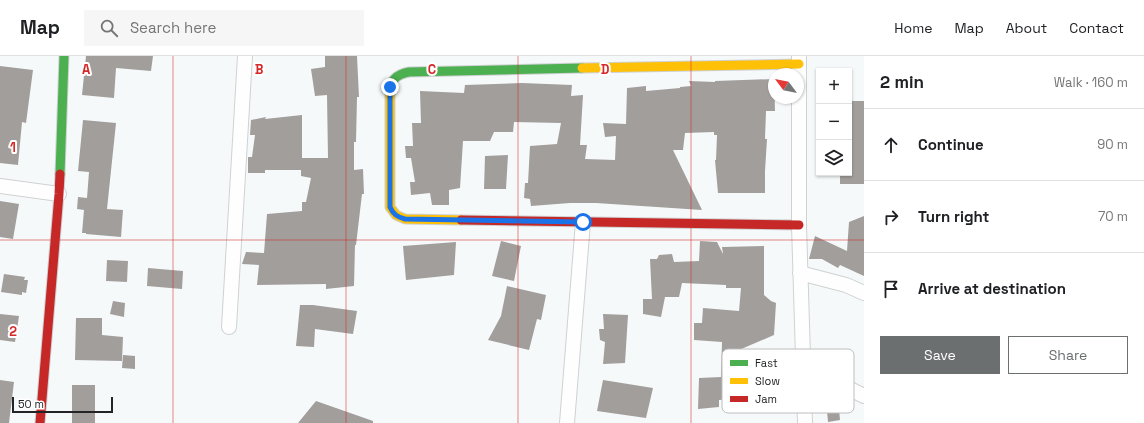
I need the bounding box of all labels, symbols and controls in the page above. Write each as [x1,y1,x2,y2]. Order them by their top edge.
search box [84,10,364,46]
text: Map [20,15,60,40]
icon: search [98,17,120,39]
text: Search here [130,18,216,37]
text: Home [894,19,932,37]
text: Map [954,19,984,37]
text: About [1006,19,1047,37]
text: Contact [1069,19,1124,37]
text: A [82,61,91,78]
text: B [255,61,264,78]
text: C [428,61,436,78]
text: D [601,61,610,78]
north arrow [768,68,804,104]
map controls [816,68,852,176]
button: + [816,68,852,104]
text: 2 min [880,71,924,93]
text: Walk · 160 m [1054,74,1128,91]
route end [381,78,399,96]
button: − [816,104,852,140]
icon: ahead [880,134,902,156]
text: Continue [918,135,984,154]
text: 90 m [1097,136,1128,153]
text: 1 [10,139,16,156]
button: layers [816,140,852,176]
icon: right [880,206,902,228]
text: Turn right [918,207,989,226]
text: 70 m [1098,208,1128,225]
route start [574,213,592,231]
icon: arrive [880,278,902,300]
text: Arrive at destination [918,279,1066,298]
text: 2 [9,323,17,340]
button: Save [880,336,1000,374]
button: Share [1008,336,1128,374]
legend [722,349,854,413]
text: Fast [755,356,778,370]
text: Slow [755,374,780,388]
text: Jam [755,392,777,406]
scale bar [12,395,113,414]
text: 50 m [18,397,44,411]

